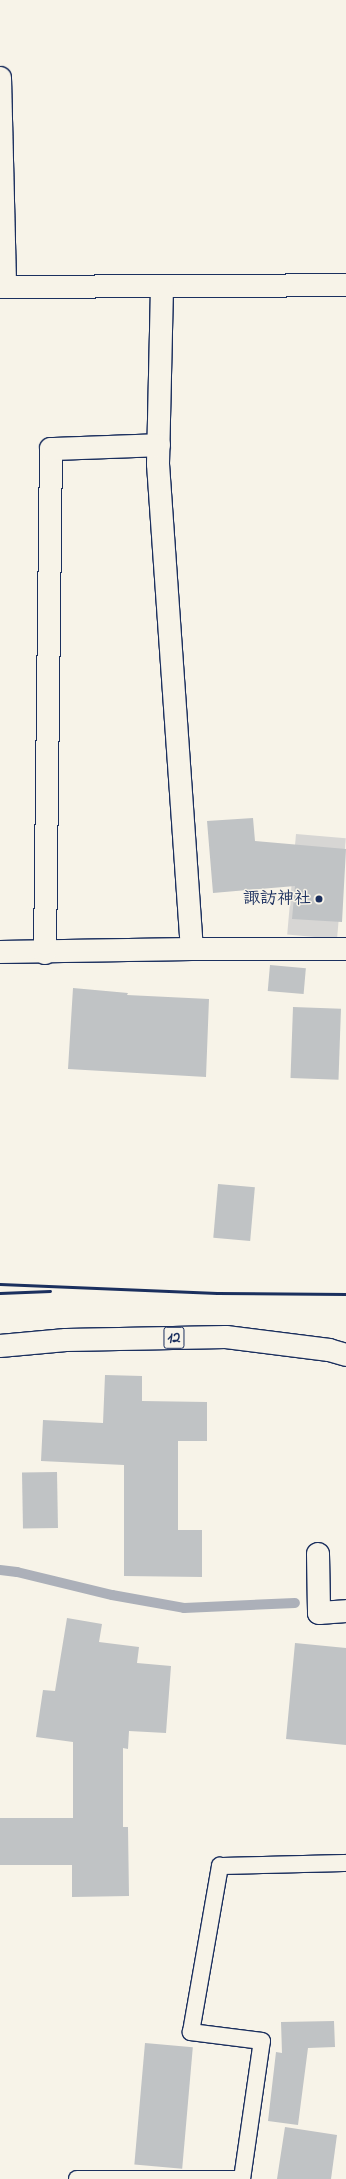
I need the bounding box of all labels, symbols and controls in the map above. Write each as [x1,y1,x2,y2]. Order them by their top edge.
place label: 諏訪神社 [243,889,311,909]
marker: 諏訪神社 [314,894,324,904]
road number: 12 [163,1324,185,1352]

